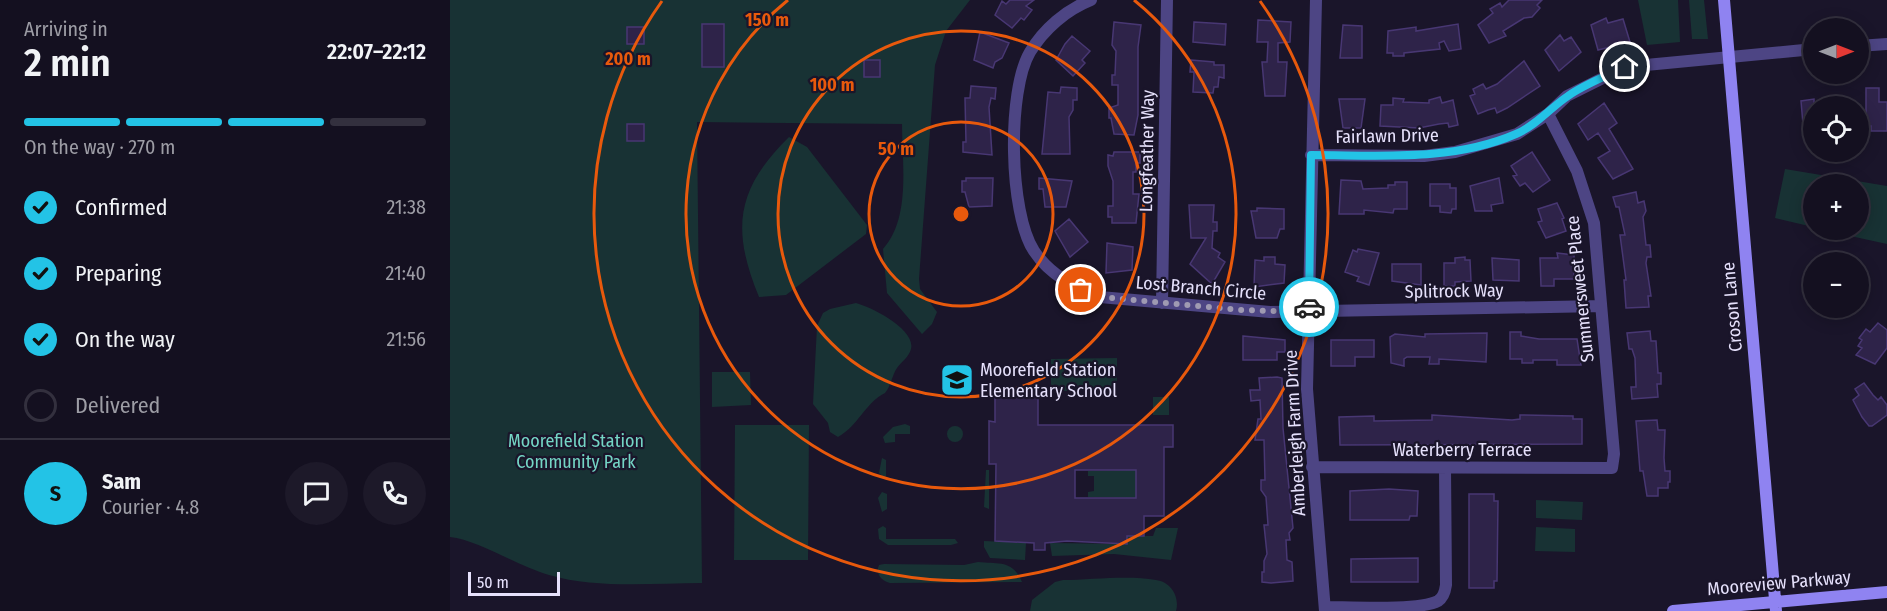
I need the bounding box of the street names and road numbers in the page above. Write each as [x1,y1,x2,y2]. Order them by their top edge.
street label: Longfeather Way [1135,90,1159,212]
street label: Fairlawn Drive [1335,124,1439,148]
street label: Summersweet Place [1561,215,1599,363]
street label: Croson Lane [1717,261,1747,353]
street label: Lost Branch Circle [1135,271,1267,305]
street label: Splitrock Way [1404,279,1504,303]
street label: Amberleigh Farm Drive [1280,349,1310,517]
street label: Waterberry Terrace [1392,439,1532,461]
street label: Mooreview Parkway [1706,566,1852,600]

